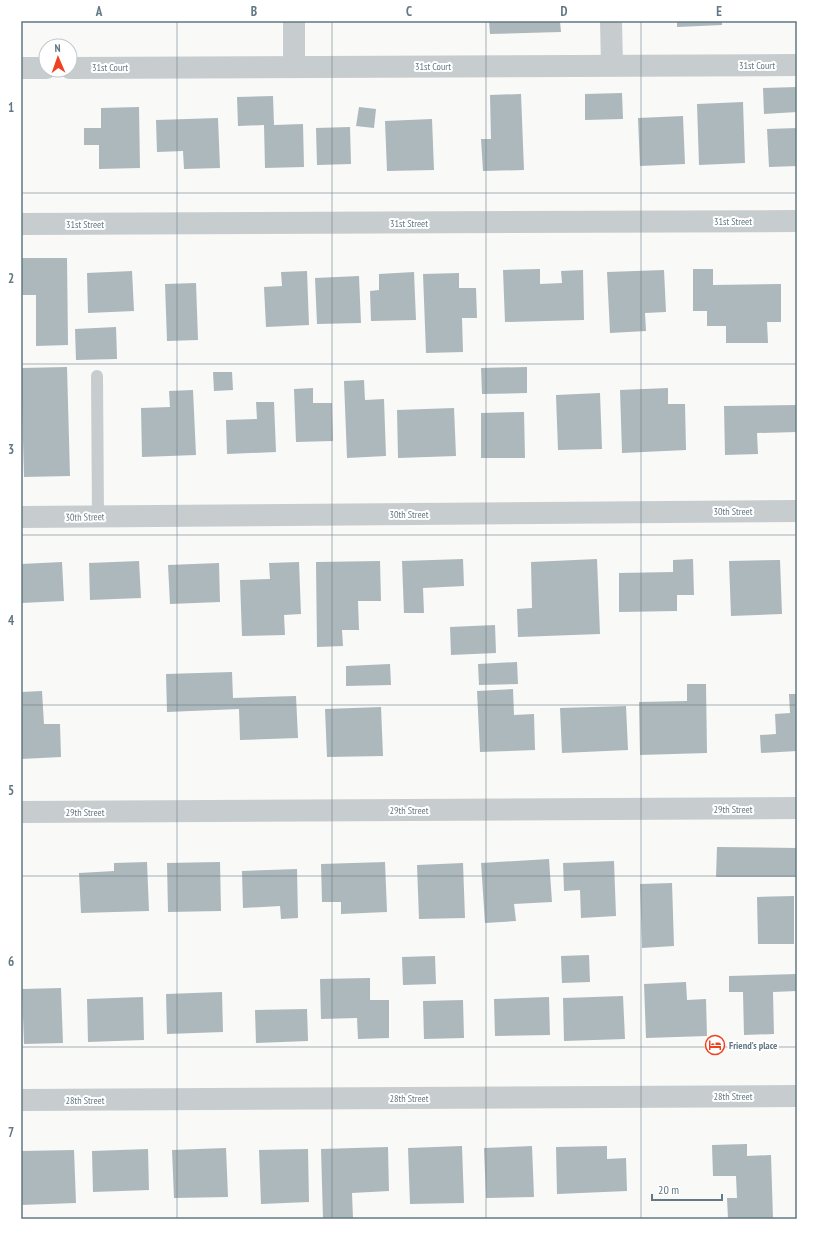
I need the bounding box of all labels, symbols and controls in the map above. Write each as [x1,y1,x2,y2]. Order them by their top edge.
text: A [95,3,103,20]
text: B [251,3,257,20]
text: C [406,3,412,20]
text: D [561,3,568,20]
text: E [716,3,722,20]
north arrow [38,38,78,78]
text: N [54,41,61,55]
street label: 31st Court [739,59,775,72]
street label: 31st Court [415,60,451,73]
street label: 31st Court [92,61,128,74]
text: 1 [8,99,14,116]
street label: 31st Street [714,215,752,228]
street label: 31st Street [390,217,428,230]
street label: 31st Street [66,218,104,231]
text: 2 [8,270,14,287]
text: 3 [8,441,14,458]
street label: 30th Street [714,505,753,518]
street label: 30th Street [390,508,429,521]
street label: 30th Street [65,510,105,524]
text: 4 [8,612,15,629]
text: 5 [8,782,14,799]
street label: 29th Street [714,803,753,816]
street label: 29th Street [390,804,429,817]
street label: 29th Street [66,806,105,819]
text: 6 [8,953,14,970]
hotel icon: Friend's place [704,1034,726,1056]
place label: Friend's place [729,1039,777,1052]
street label: 28th Street [714,1090,753,1103]
street label: 28th Street [390,1092,429,1105]
street label: 28th Street [66,1094,105,1107]
text: 7 [8,1124,14,1141]
scale bar [652,1176,722,1202]
text: 20 m [658,1182,679,1197]

